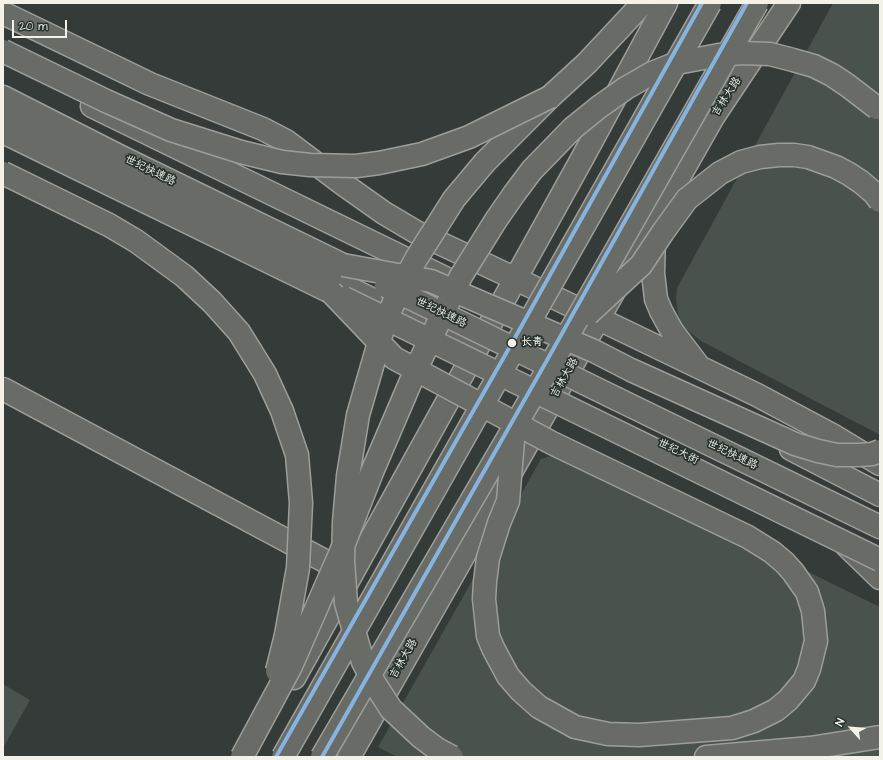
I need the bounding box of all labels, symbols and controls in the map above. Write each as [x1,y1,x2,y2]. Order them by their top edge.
scale bar [14,12,69,38]
text: 20 m [19,18,48,35]
street label: 吉林大路 [709,75,745,119]
street label: 世纪快速路 [122,153,178,189]
street label: 世纪快速路 [413,295,469,331]
place label: 长青 [521,336,543,350]
marker: 长青 [506,337,518,349]
street label: 吉林大路 [548,356,582,400]
street label: 世纪大街 [655,436,701,468]
street label: 世纪快速路 [704,437,760,473]
street label: 吉林大路 [387,637,421,681]
north arrow [831,708,871,748]
text: N [832,716,848,729]

